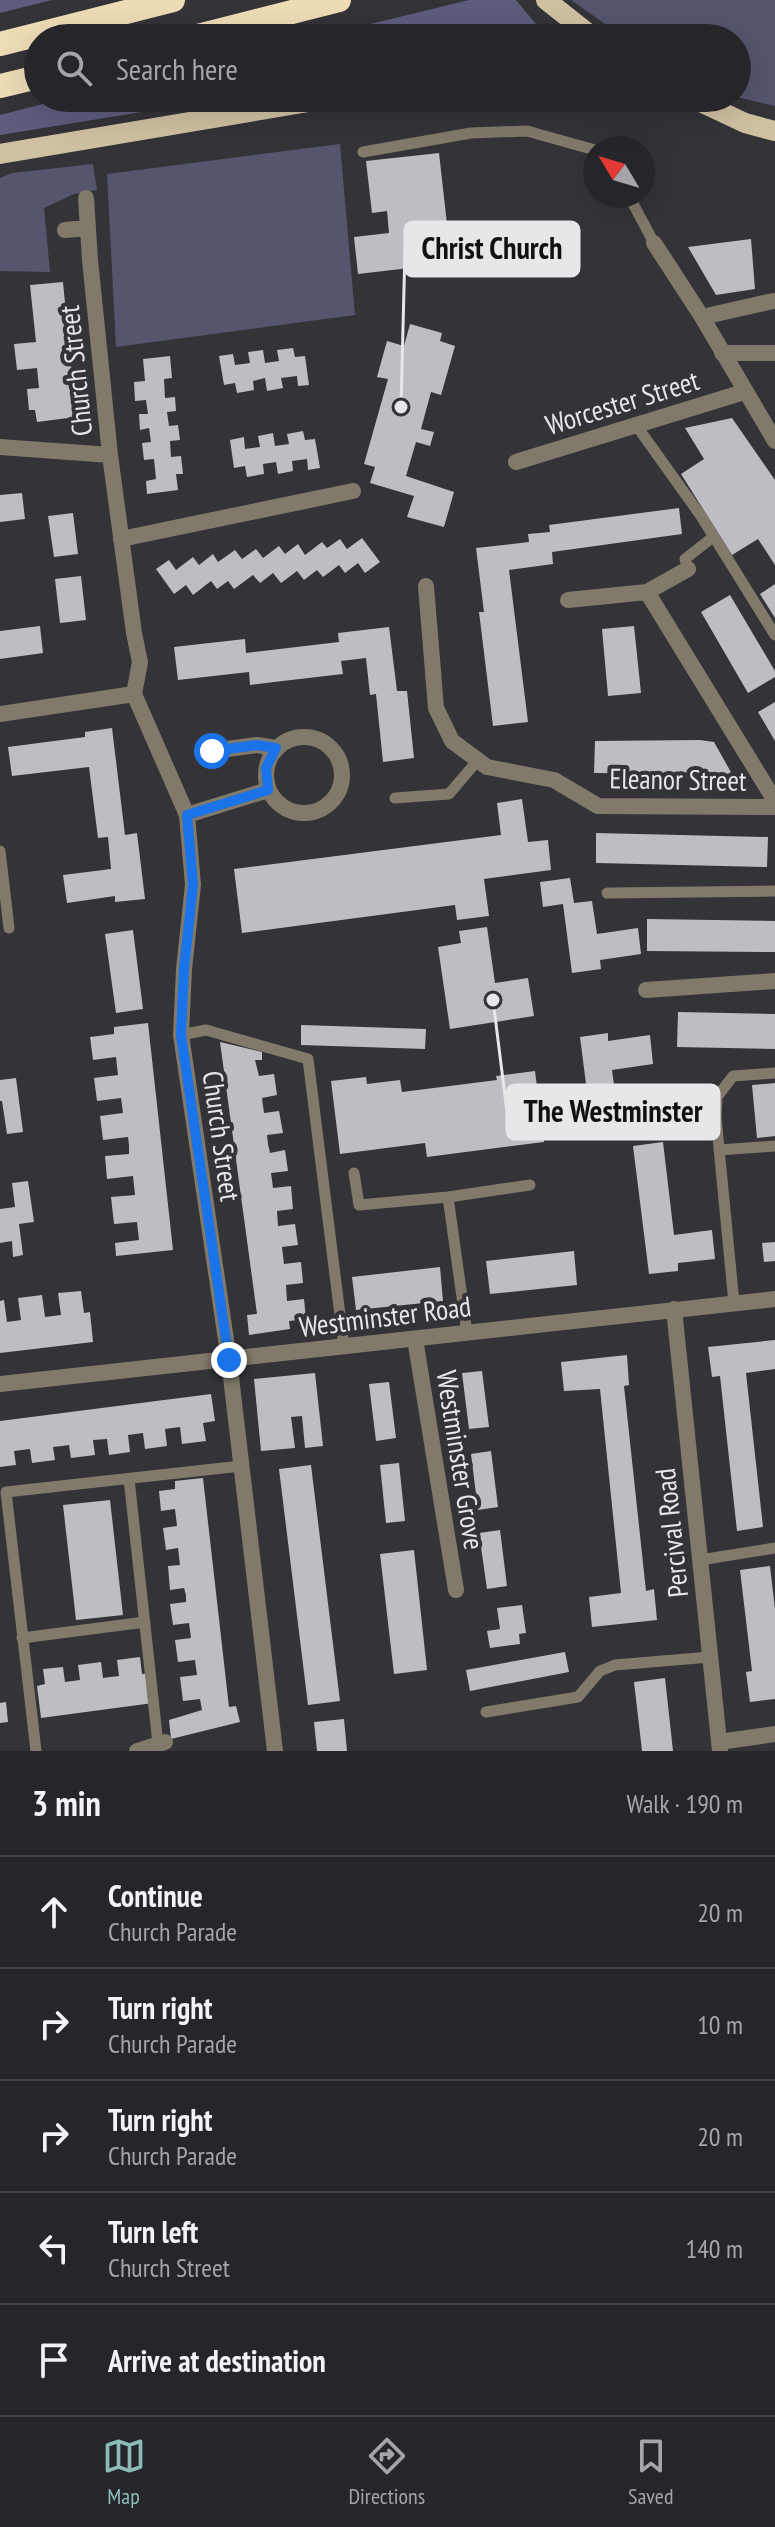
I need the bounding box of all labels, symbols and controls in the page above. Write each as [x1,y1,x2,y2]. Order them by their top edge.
search box [24,24,751,112]
icon: search [52,46,96,90]
text: Search here [116,49,238,88]
north arrow [583,136,655,208]
callout: Christ Church [405,222,579,276]
text: Christ Church [421,228,563,267]
street label: Church Street [50,304,100,438]
street label: Worcester Street [541,361,704,443]
route start [194,733,230,769]
street label: Eleanor Street [609,759,747,799]
street label: Church Street [195,1068,249,1204]
callout: The Westminster [507,1085,719,1139]
text: The Westminster [523,1091,703,1130]
street label: Westminster Road [297,1287,473,1345]
route end [211,1342,247,1378]
street label: Westminster Grove [429,1368,493,1552]
street label: Percival Road [646,1467,696,1599]
text: 3 min [32,1781,101,1825]
text: Walk · 190 m [626,1787,743,1820]
text: Continue [108,1876,203,1915]
icon: ahead [32,1890,76,1934]
text: 20 m [697,1896,743,1929]
text: Church Parade [108,1915,237,1948]
text: Turn right [108,1988,212,2027]
icon: right [32,2002,76,2046]
text: 10 m [697,2008,743,2041]
text: Church Parade [108,2027,237,2060]
text: Turn right [108,2100,212,2139]
icon: right [32,2114,76,2158]
text: 20 m [697,2120,743,2153]
text: Church Parade [108,2139,237,2172]
text: Turn left [108,2212,198,2251]
icon: left [32,2226,76,2270]
text: 140 m [685,2232,743,2265]
text: Church Street [108,2251,230,2284]
icon: arrive [32,2338,76,2382]
text: Arrive at destination [108,2341,326,2380]
tab: Map [102,2434,146,2510]
tab: Directions [349,2434,425,2510]
tab: Saved [628,2434,673,2510]

